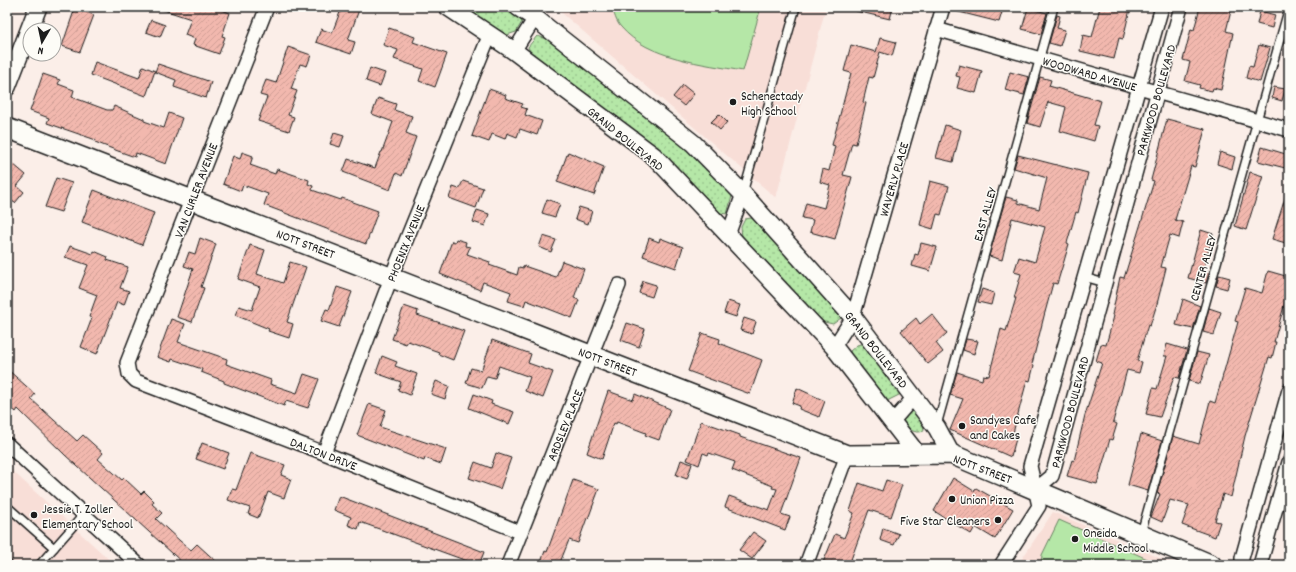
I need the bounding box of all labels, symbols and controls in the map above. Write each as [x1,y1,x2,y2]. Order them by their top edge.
north arrow [22,22,62,62]
text: N [36,41,45,58]
street label: PARKWOOD BOULEVARD [1132,43,1182,159]
street label: WOODWARD AVENUE [1040,53,1139,98]
place label: Schenectady High School [741,88,804,122]
marker: Schenectady High School [728,97,738,107]
street label: GRAND BOULEVARD [582,103,667,177]
street label: WAVERLY PLACE [876,140,915,219]
street label: VAN CURLER AVENUE [171,141,224,241]
street label: EAST ALLEY [970,184,1003,244]
street label: PHOENIX AVENUE [383,202,431,285]
street label: NOTT STREET [273,225,337,265]
street label: CENTER ALLEY [1186,232,1223,304]
street label: GRAND BOULEVARD [839,308,912,393]
street label: NOTT STREET [575,343,639,383]
street label: PARKWOOD BOULEVARD [1047,354,1096,471]
street label: ARDSLEY PLACE [543,387,589,464]
place label: Sandyes Cafe and Cakes [970,412,1036,446]
marker: Sandyes Cafe and Cakes [957,421,967,431]
street label: DALTON DRIVE [287,434,359,477]
street label: NOTT STREET [950,450,1014,490]
place label: Union Pizza [960,492,1015,511]
marker: Union Pizza [947,494,957,504]
place label: Jessie T. Zoller Elementary School [42,501,133,535]
marker: Jessie T. Zoller Elementary School [29,510,39,520]
place label: Five Star Cleaners [900,513,990,532]
marker: Five Star Cleaners [993,515,1003,525]
place label: Oneida Middle School [1083,525,1149,559]
marker: Oneida Middle School [1070,534,1080,544]

